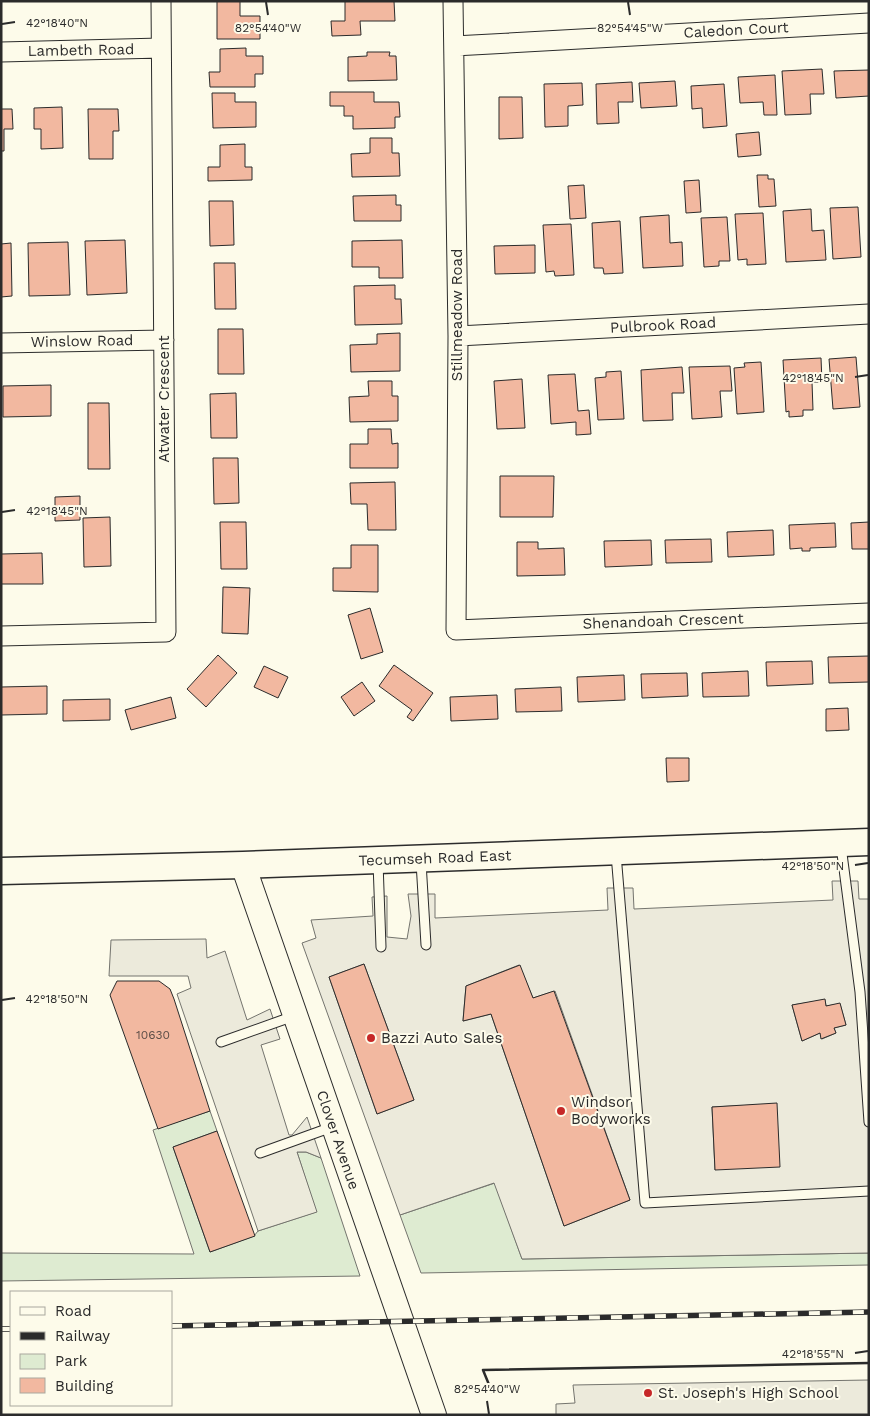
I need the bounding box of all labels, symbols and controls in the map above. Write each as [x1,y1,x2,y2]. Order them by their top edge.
text: 42°18'40"N [26,16,88,30]
street label: Caledon Court [683,18,790,42]
text: 82°54'40"W [235,21,302,35]
text: 82°54'45"W [597,21,663,35]
street label: Lambeth Road [27,40,135,60]
street label: Stillmeadow Road [448,249,466,381]
street label: Pulbrook Road [610,313,716,337]
street label: Winslow Road [30,331,134,351]
street label: Atwater Crescent [155,335,173,463]
text: 42°18'45"N [782,371,844,385]
text: 42°18'45"N [26,504,88,518]
street label: Shenandoah Crescent [582,609,745,633]
street label: Tecumseh Road East [358,846,512,870]
text: 42°18'50"N [782,859,844,873]
text: 42°18'50"N [26,992,88,1006]
house number: 10630 [136,1028,170,1042]
place label: Bazzi Auto Sales [381,1029,502,1047]
marker: Bazzi Auto Sales [365,1032,377,1044]
street label: Clover Avenue [313,1088,363,1192]
place label: Windsor Bodyworks [571,1093,651,1128]
marker: Windsor Bodyworks [555,1105,567,1117]
legend [10,1291,172,1406]
text: Road [55,1302,92,1320]
text: Railway [55,1327,110,1345]
text: 42°18'55"N [782,1347,844,1361]
text: Park [55,1352,88,1370]
text: Building [55,1377,113,1395]
text: 82°54'40"W [454,1382,521,1396]
place label: St. Joseph's High School [658,1384,839,1402]
marker: St. Joseph's High School [642,1387,654,1399]

